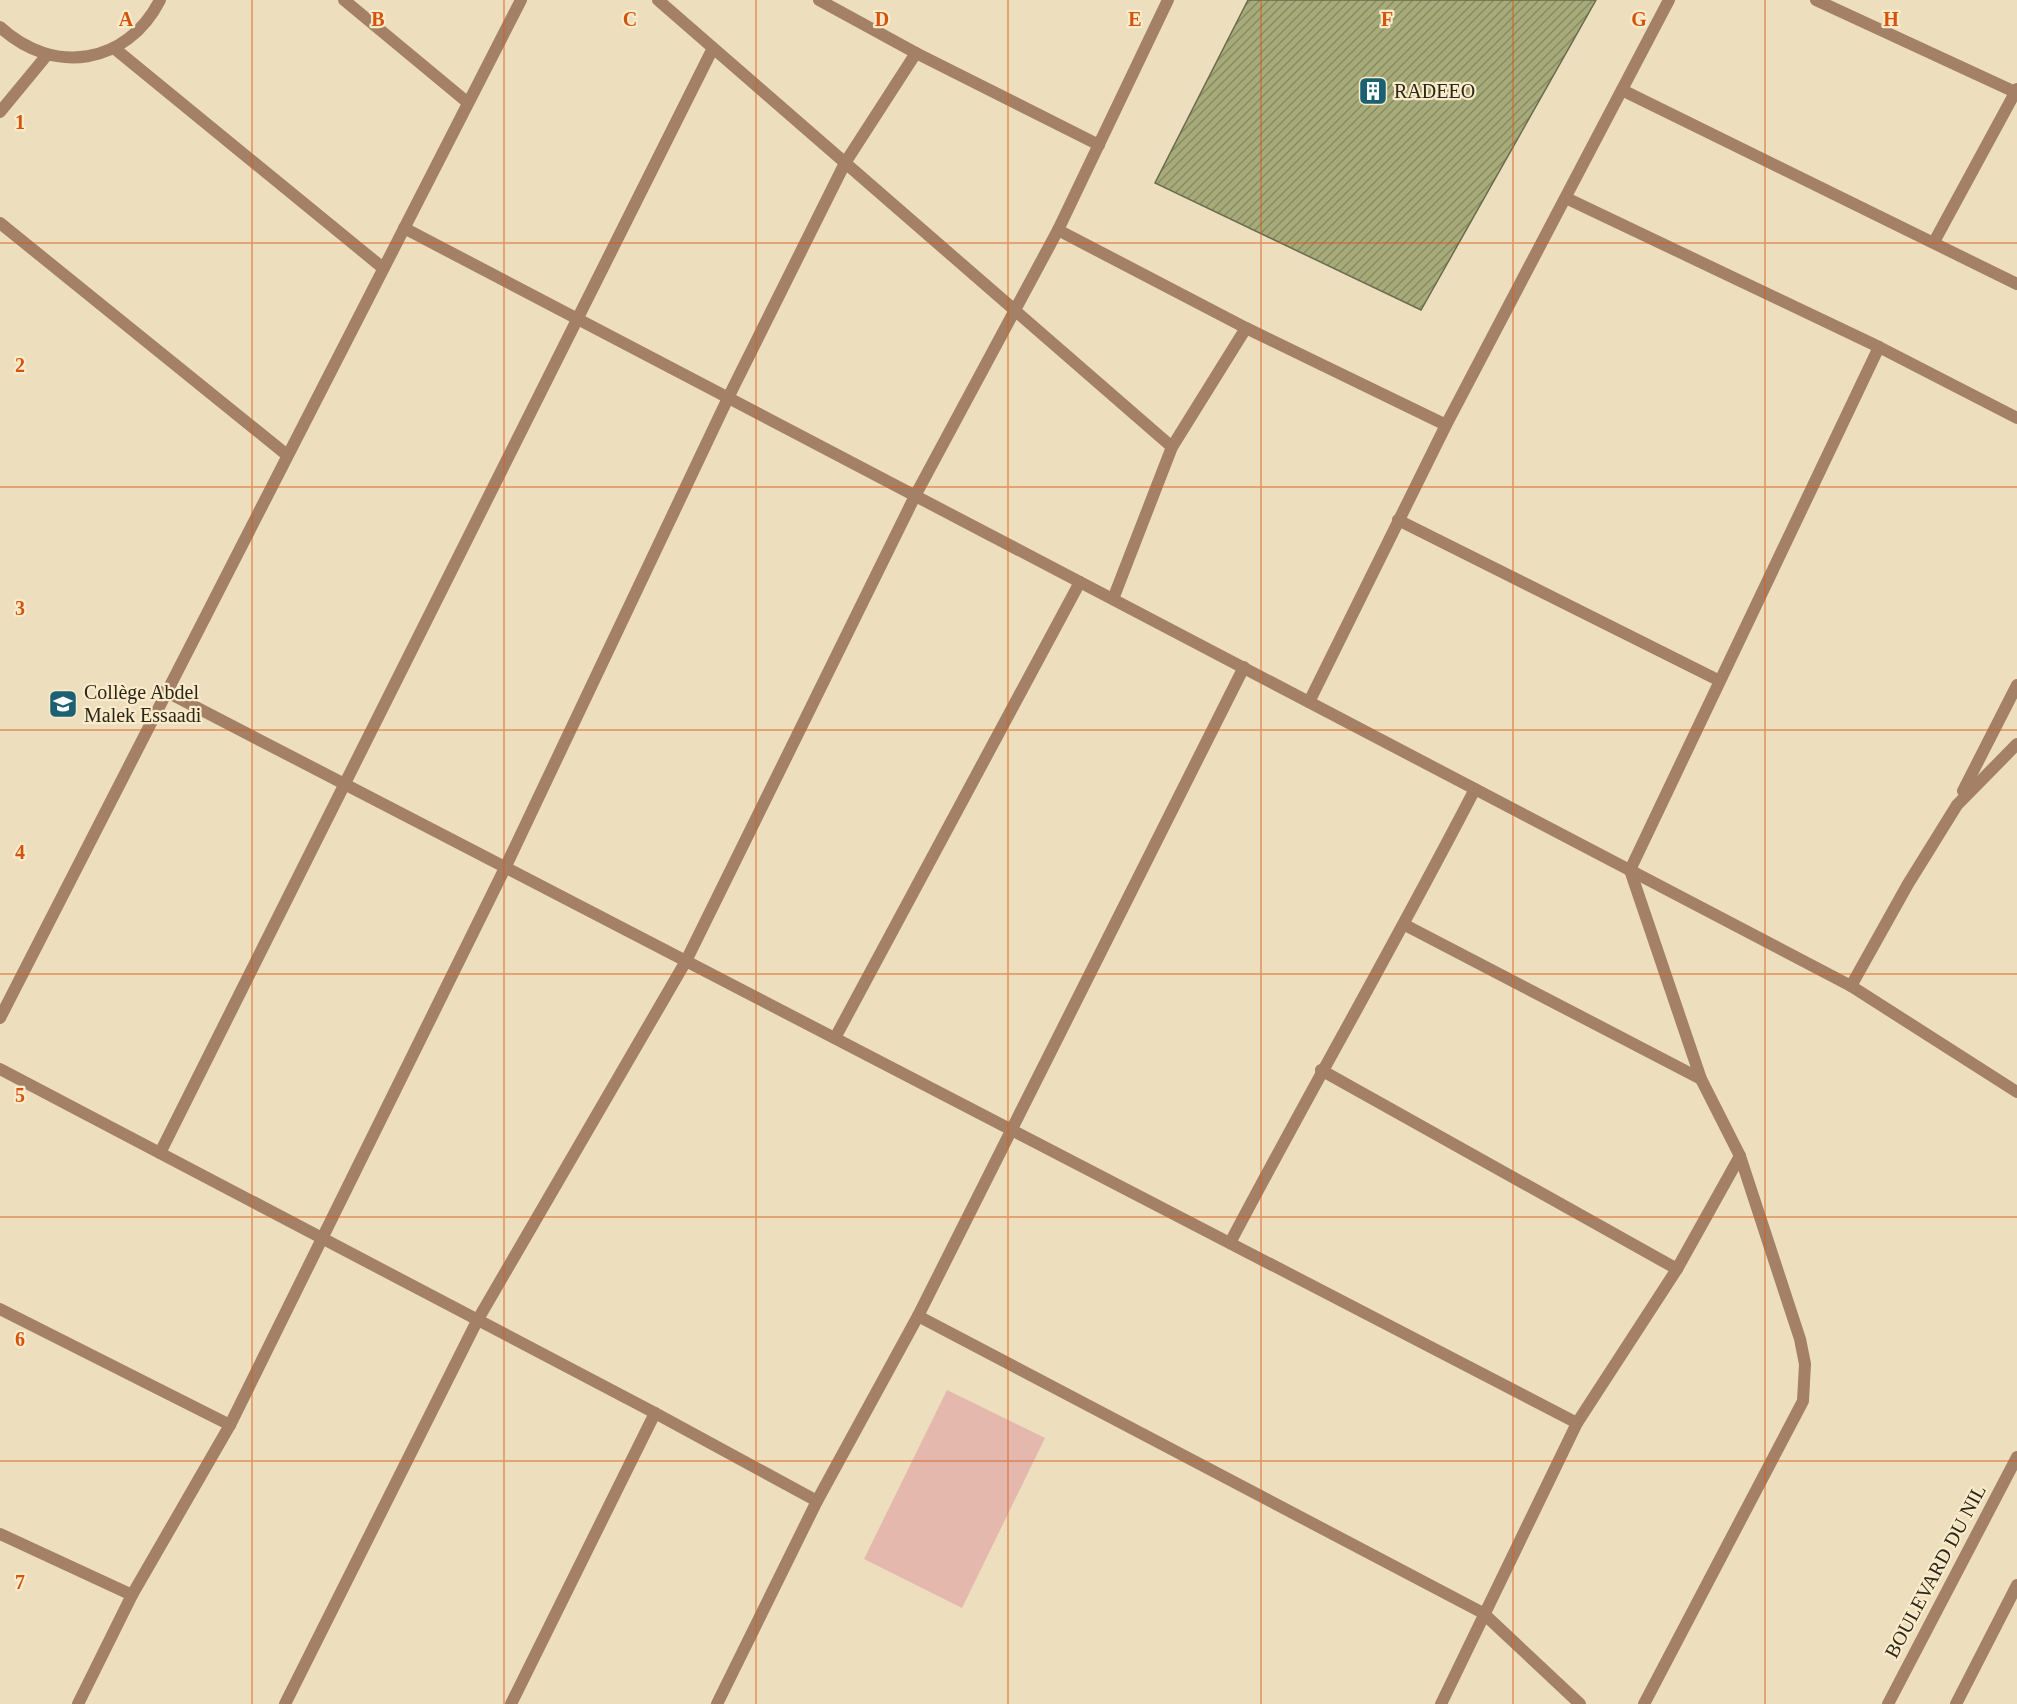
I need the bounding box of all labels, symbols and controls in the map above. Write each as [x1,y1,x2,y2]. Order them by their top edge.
text: A [119,8,134,30]
text: B [371,8,385,30]
text: C [623,8,637,30]
text: D [875,8,889,30]
text: E [1128,8,1142,30]
text: F [1381,8,1393,30]
text: G [1631,8,1647,30]
text: H [1883,8,1899,30]
building icon: RADEEO [1357,75,1389,107]
place label: RADEEO [1394,80,1475,102]
text: 1 [15,111,25,133]
text: 2 [15,354,25,376]
text: 3 [15,597,25,619]
place label: Collège Abdel Malek Essaadi [84,681,202,726]
school or university icon: Collège Abdel Malek Essaadi [47,688,79,720]
text: 4 [15,841,25,863]
text: 5 [15,1084,25,1106]
text: 6 [15,1328,25,1350]
street label: BOULEVARD DU NIL [1880,1481,1990,1661]
text: 7 [15,1571,25,1593]

